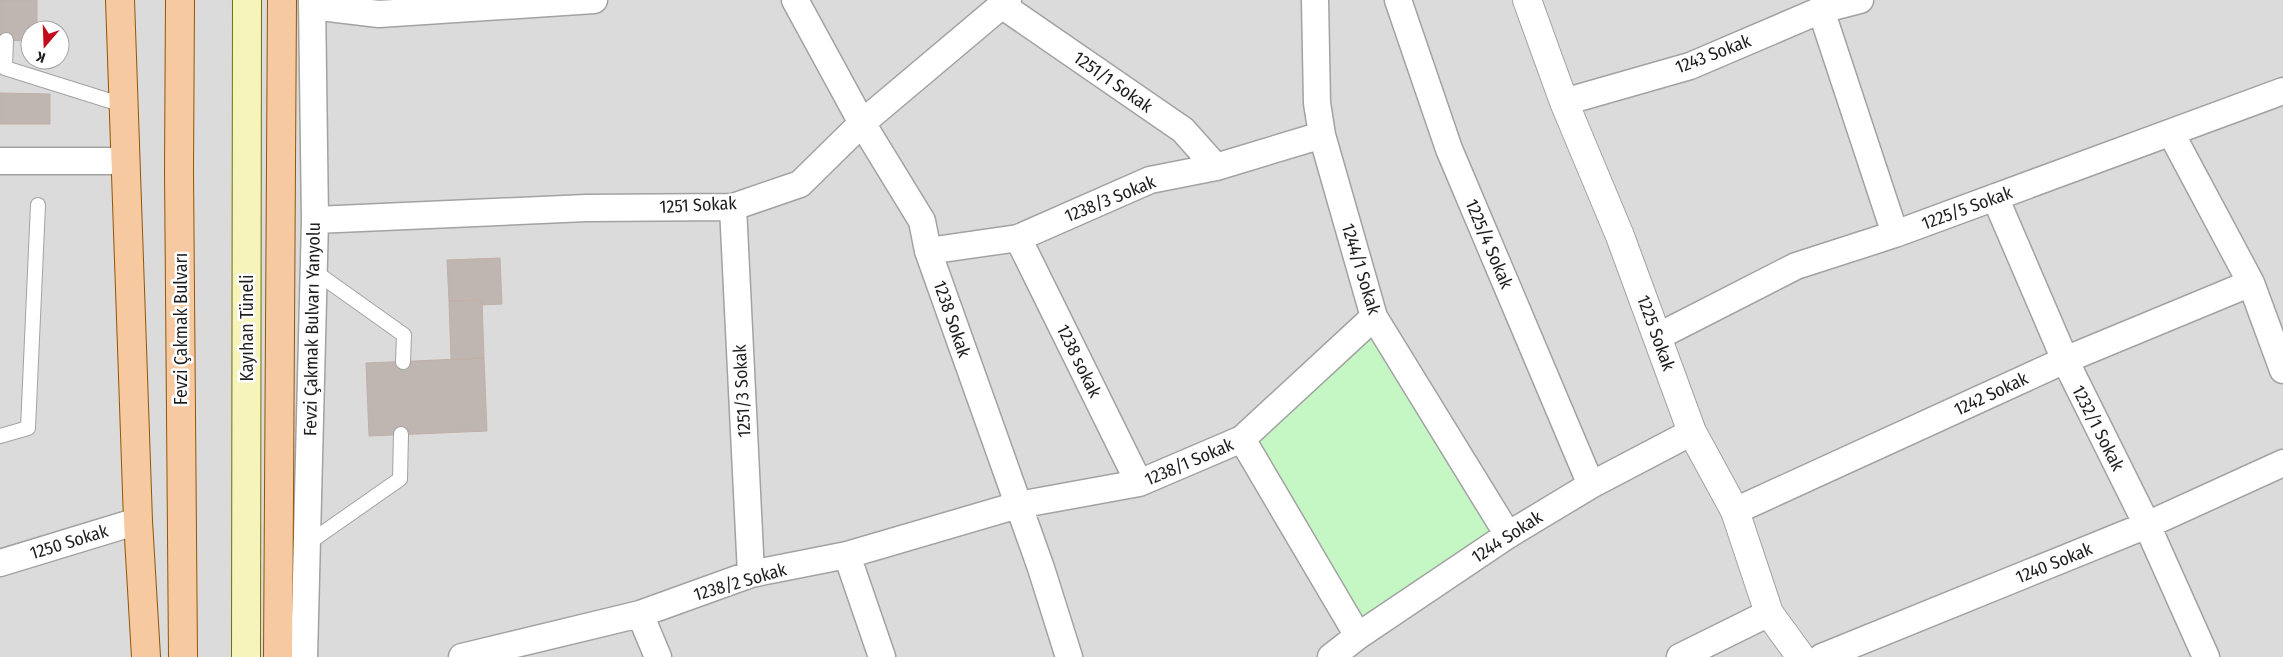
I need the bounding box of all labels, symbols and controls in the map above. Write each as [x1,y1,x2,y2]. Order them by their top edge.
north arrow [20,20,70,70]
street label: 1243 Sokak [1672,29,1754,78]
text: K [34,47,48,66]
street label: 1251/1 Sokak [1069,47,1157,118]
street label: 1238/3 Sokak [1061,171,1159,227]
street label: 1225/5 Sokak [1919,181,2016,235]
street label: 1251 Sokak [659,192,738,218]
street label: 1225/4 Sokak [1460,196,1518,293]
street label: 1244/1 Sokak [1337,221,1385,318]
street label: Fevzi Çakmak Bulvarı Yanyolu [299,222,325,436]
street label: Fevzi Çakmak Bulvarı [170,253,192,405]
street label: Kayıhan Tüneli [236,274,258,382]
street label: 1238 Sokak [929,278,976,361]
street label: 1225 Sokak [1632,292,1680,374]
street label: 1238 sokak [1052,321,1106,402]
street label: 1251/3 Sokak [729,343,755,438]
street label: 1242 Sokak [1951,367,2032,421]
street label: 1232/1 Sokak [2067,382,2129,475]
street label: 1238/1 Sokak [1141,433,1237,491]
street label: 1244 Sokak [1467,506,1547,568]
street label: 1250 Sokak [27,520,111,564]
street label: 1240 Sokak [2012,537,2096,588]
street label: 1238/2 Sokak [691,558,790,606]

